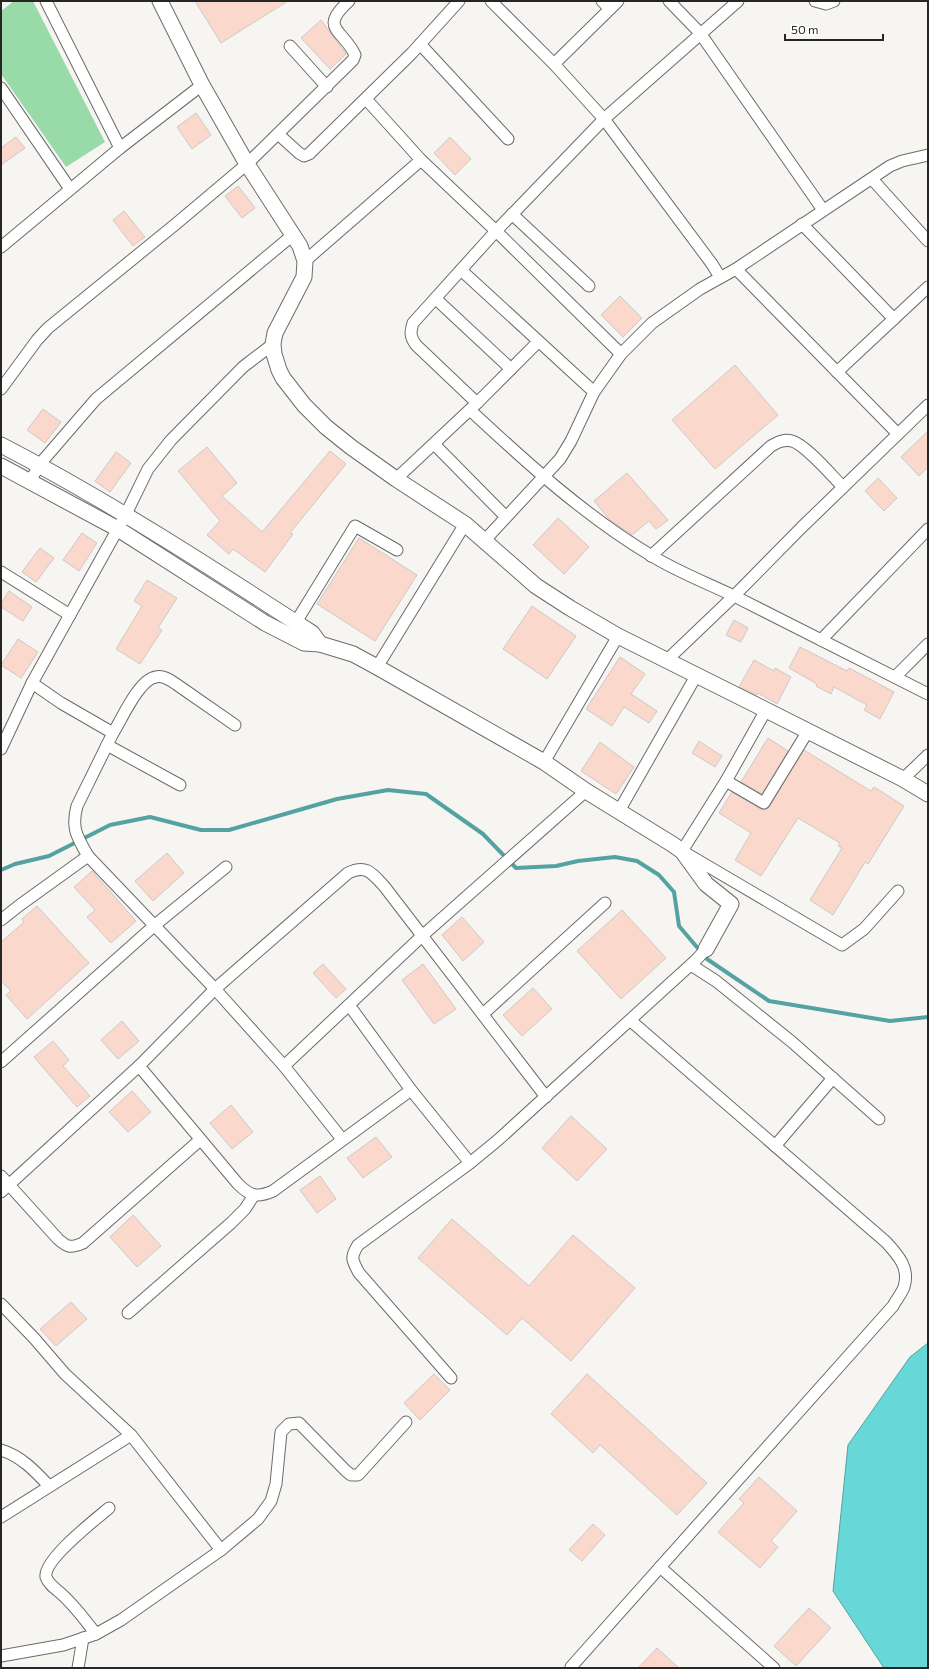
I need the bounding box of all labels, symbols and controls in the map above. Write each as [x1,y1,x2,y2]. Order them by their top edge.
scale bar [785,16,883,42]
text: 50 m [791,22,819,36]

